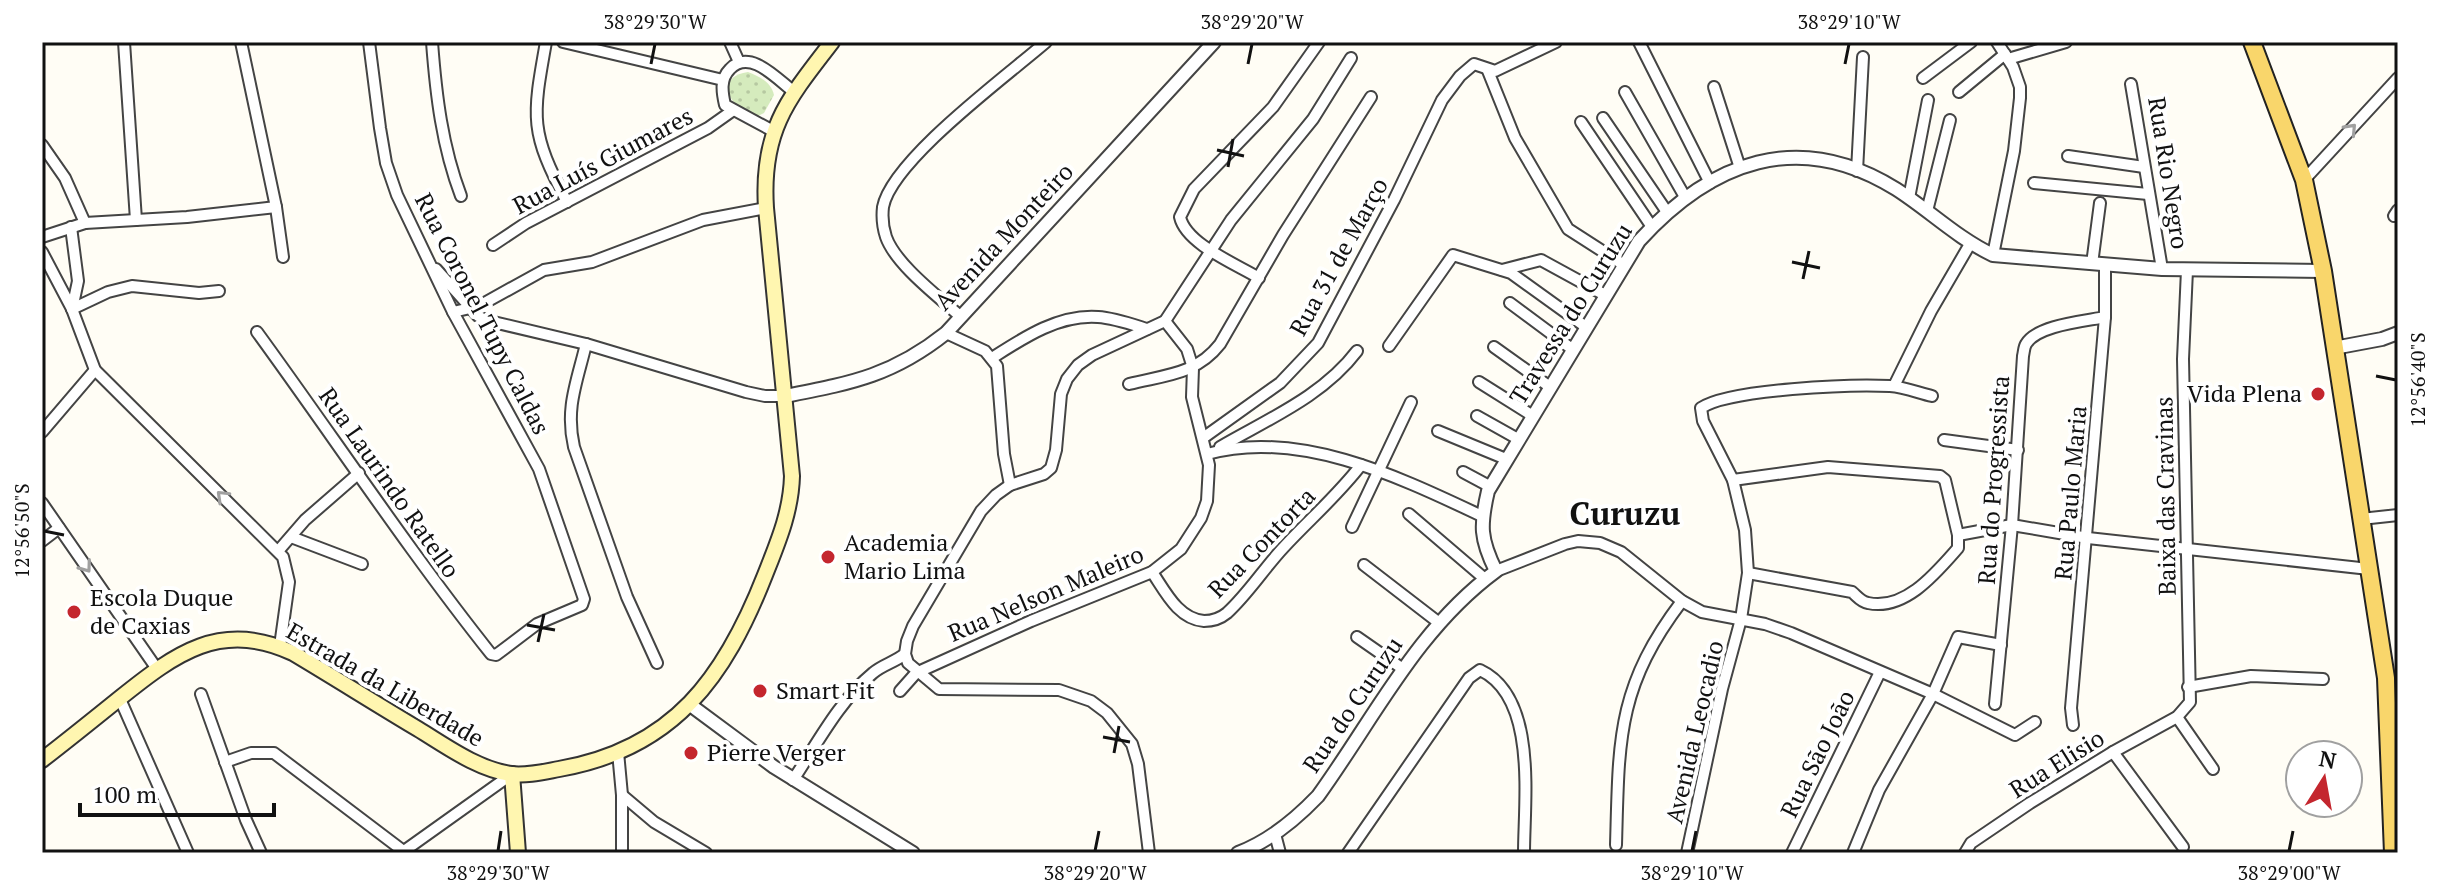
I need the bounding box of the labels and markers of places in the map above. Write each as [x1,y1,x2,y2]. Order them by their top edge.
place label: Vida Plena [2187,377,2302,409]
marker: Vida Plena [2309,385,2327,403]
place label: Academia Mario Lima [844,526,966,586]
marker: Academia Mario Lima [819,548,837,566]
place label: Escola Duque de Caxias [90,581,233,641]
marker: Escola Duque de Caxias [65,603,83,621]
place label: Smart Fit [776,674,875,706]
marker: Smart Fit [751,682,769,700]
place label: Pierre Verger [707,736,846,768]
marker: Pierre Verger [682,744,700,762]

